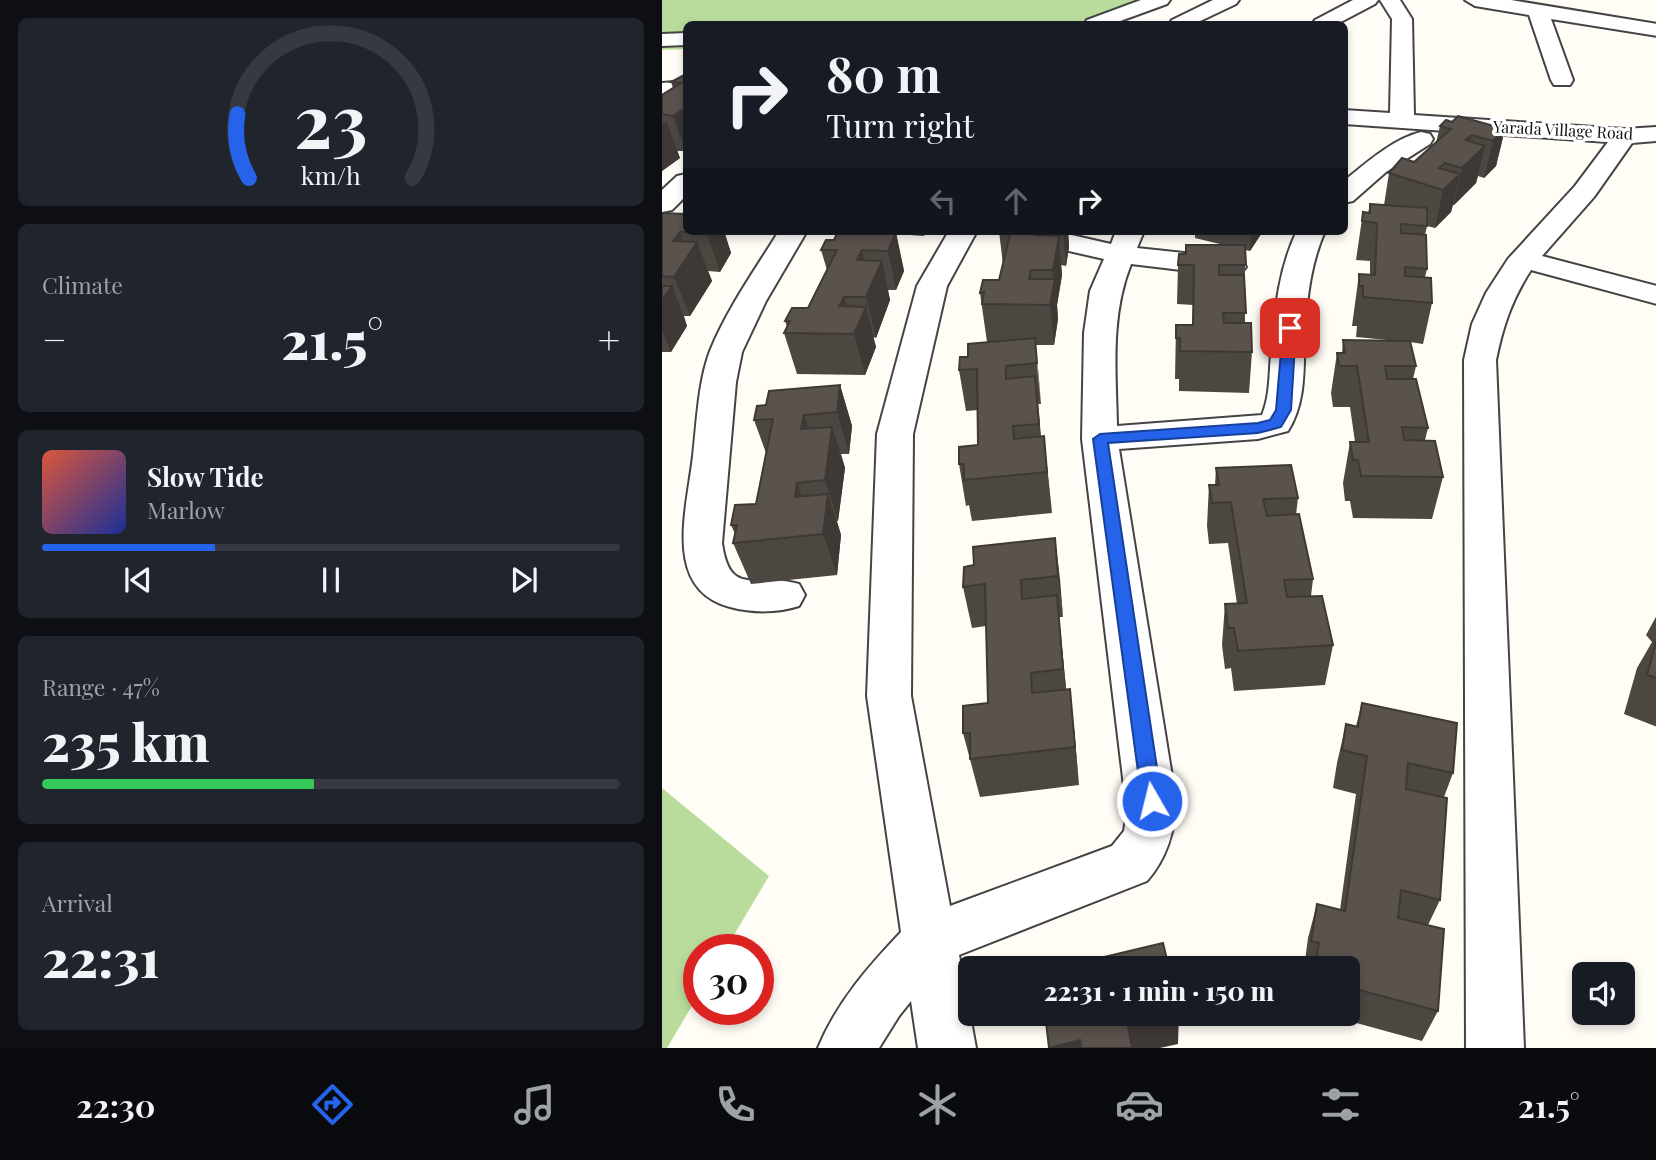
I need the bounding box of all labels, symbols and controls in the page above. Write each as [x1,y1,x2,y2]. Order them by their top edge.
text: 80 m [826,40,941,105]
icon: right [711,49,802,140]
text: 23 [294,69,368,166]
text: Turn right [826,103,974,146]
street label: Yarada Village Road [1491,115,1634,144]
text: km/h [301,158,361,191]
icon: left [924,182,962,220]
icon: ahead [997,182,1035,220]
icon: right [1070,182,1108,220]
text: Climate [42,269,123,300]
pin [1260,298,1320,358]
text: 21.5° [281,304,383,373]
icon: arrive [1271,309,1309,347]
text: − [42,313,67,364]
text: + [598,313,620,364]
text: Slow Tide [147,459,264,494]
text: Marlow [147,494,225,525]
icon: previous [119,561,157,599]
icon: pause [312,561,350,599]
icon: next [505,561,543,599]
text: Range · 47% [42,671,160,702]
text: 235 km [42,706,210,775]
position arrow [1115,764,1189,838]
text: Arrival [42,887,113,918]
text: 22:31 [42,922,160,991]
speed limit sign: 30 [683,934,774,1025]
map controls [1572,962,1635,1025]
button: sound [1572,962,1635,1025]
text: 22:31 · 1 min · 150 m [1044,973,1274,1008]
icon: directions [308,1080,357,1129]
icon: music [510,1080,559,1129]
icon: phone [711,1080,760,1129]
icon: climate [913,1080,962,1129]
icon: car [1115,1080,1164,1129]
icon: filters [1316,1080,1365,1129]
text: 22:30 [76,1083,155,1126]
text: 21.5° [1518,1083,1580,1126]

